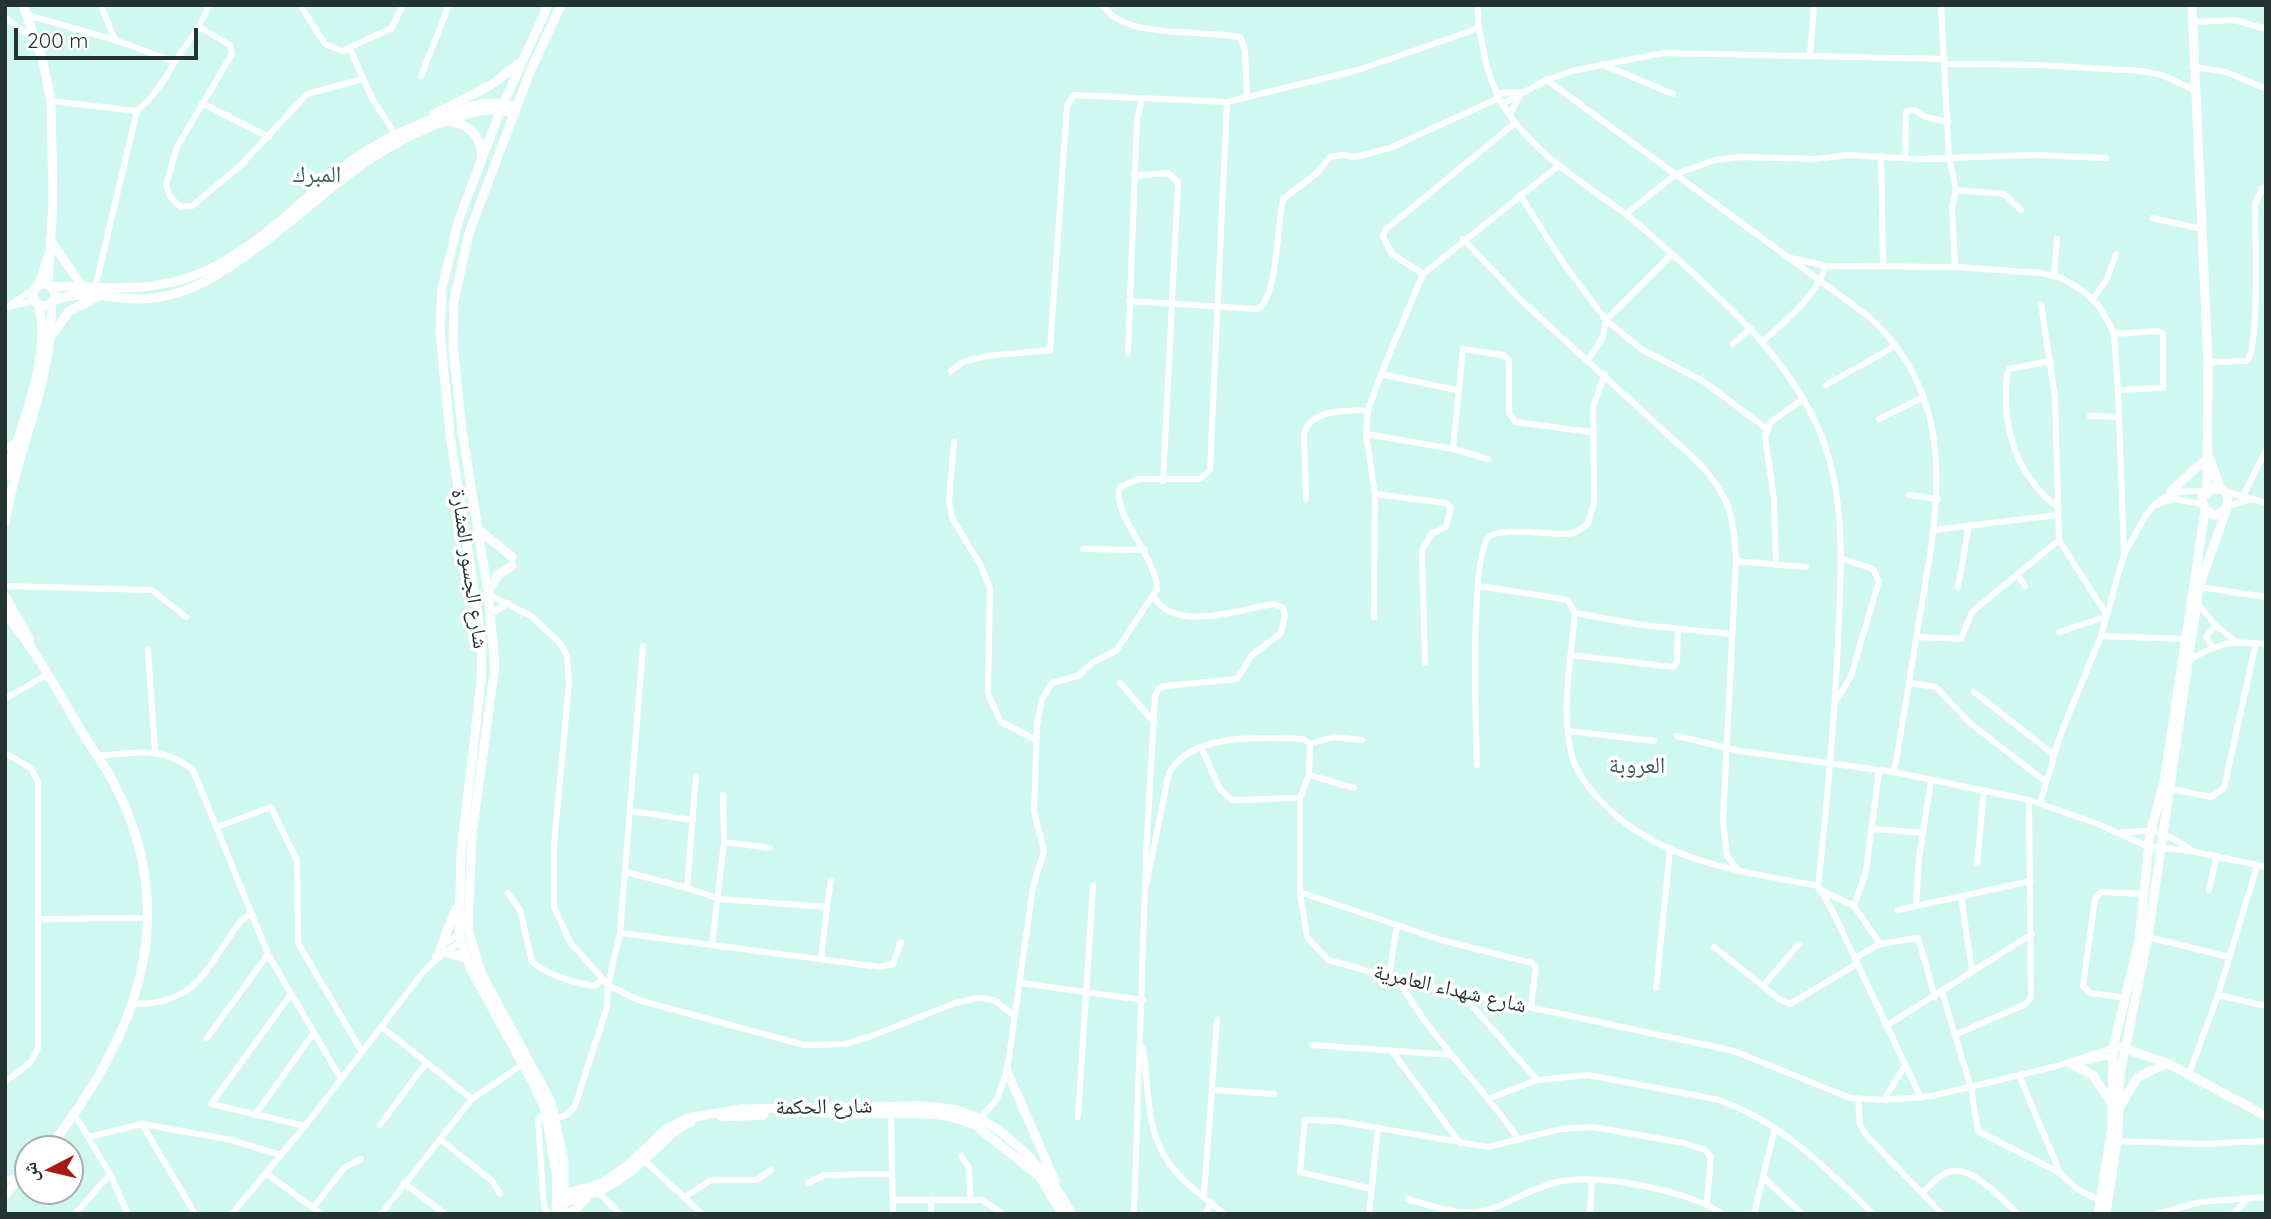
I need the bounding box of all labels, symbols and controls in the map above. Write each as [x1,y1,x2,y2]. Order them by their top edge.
scale bar [18,14,201,58]
text: 200 m [27,27,89,53]
district label: المبرك [293,161,341,189]
street label: شارع الجسور العشارة [445,488,493,650]
district label: العروبة [1609,752,1665,780]
street label: شارع شهداء العامرية [1371,959,1529,1019]
street label: شارع الحكمة [775,1094,873,1120]
north arrow [14,1135,84,1205]
text: ش [17,1161,43,1184]

